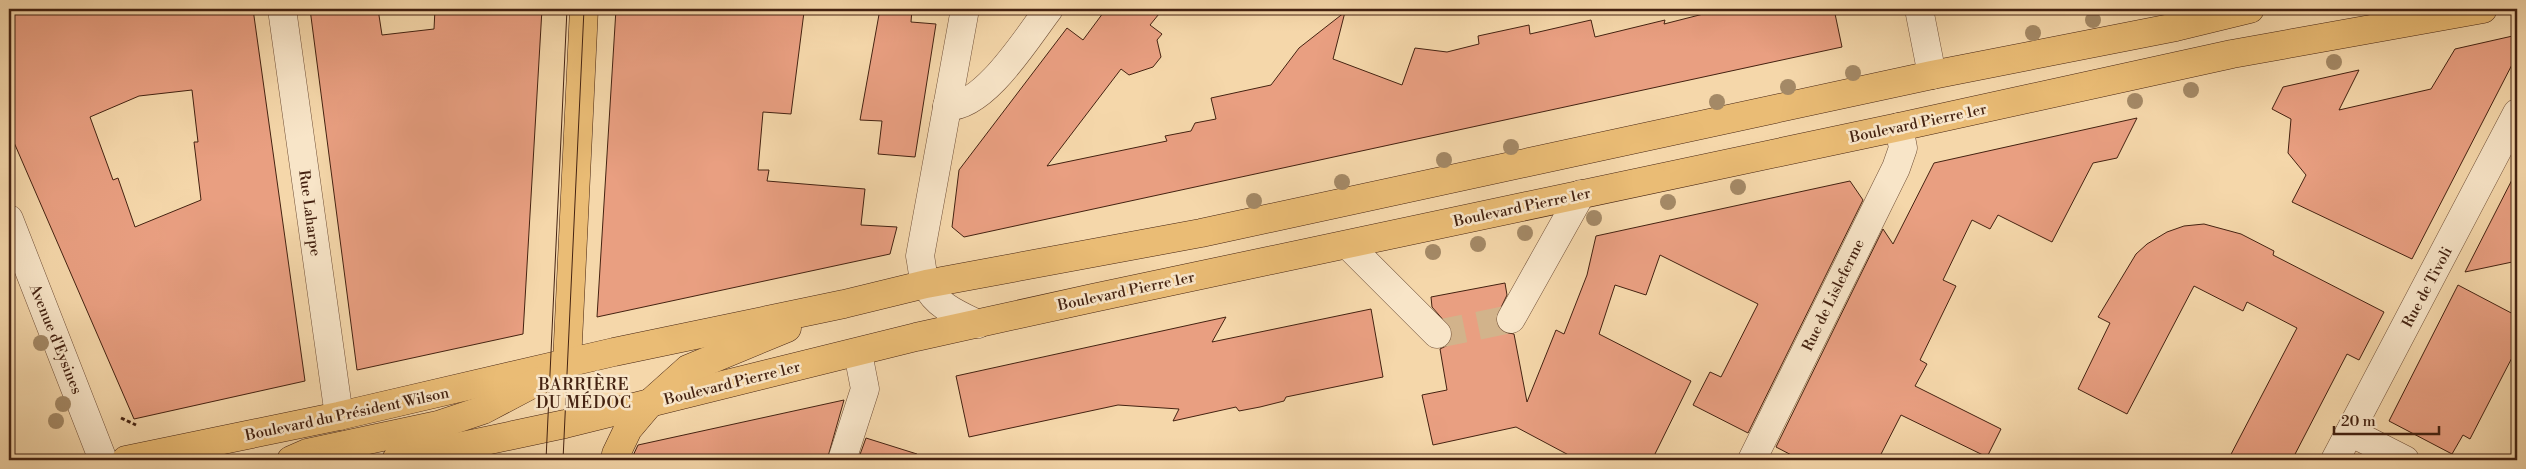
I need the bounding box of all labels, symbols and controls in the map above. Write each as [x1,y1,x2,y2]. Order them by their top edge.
street label: Boulevard Pierre 1er [1847,100,1989,147]
street label: Rue Laharpe [294,169,325,257]
street label: Boulevard Pierre 1er [1451,184,1593,231]
street label: Rue de Lisleferme [1798,236,1869,354]
street label: Rue de Tivoli [2398,243,2457,331]
street label: Boulevard Pierre 1er [1055,268,1197,315]
street label: Avenue d'Eysines [25,281,86,397]
street label: Boulevard Pierre 1er [661,357,803,410]
district label: BARRIÈRE DU MÉDOC [536,373,632,413]
street label: Boulevard du Président Wilson [242,384,451,446]
scale bar [2334,404,2438,436]
text: 20 m [2341,412,2376,431]

